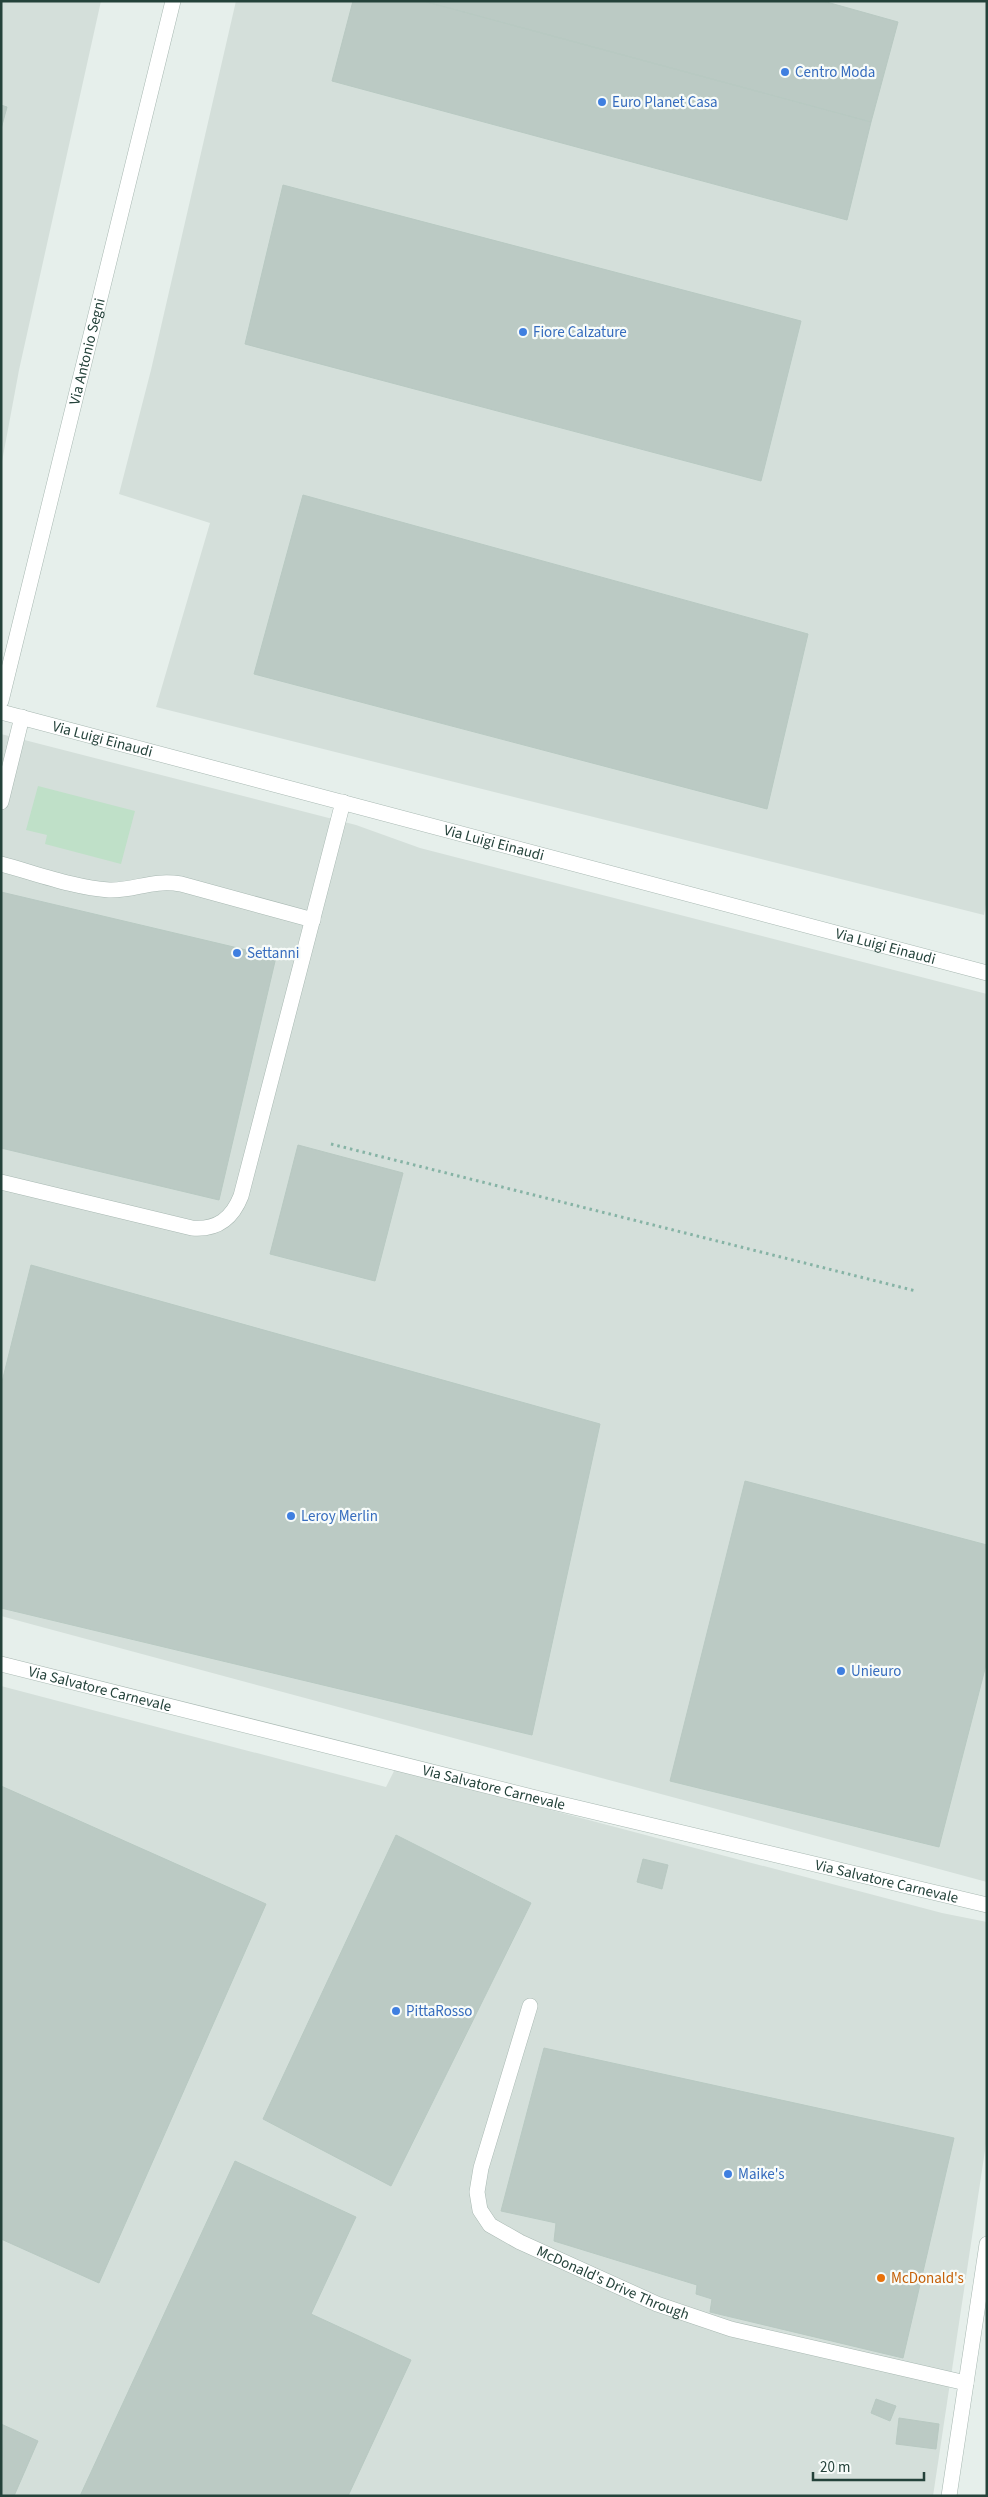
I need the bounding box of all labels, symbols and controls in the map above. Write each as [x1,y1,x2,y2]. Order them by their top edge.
place label: Centro Moda [795,62,875,83]
marker: Centro Moda [779,66,791,78]
place label: Euro Planet Casa [612,92,718,113]
marker: Euro Planet Casa [596,96,608,108]
street label: Via Antonio Segni [64,296,110,407]
place label: Fiore Calzature [533,322,627,343]
marker: Fiore Calzature [517,326,529,338]
street label: Via Luigi Einaudi [50,716,155,762]
street label: Via Luigi Einaudi [442,819,546,866]
street label: Via Luigi Einaudi [833,923,938,969]
place label: Settanni [247,943,299,964]
marker: Settanni [231,947,243,959]
place label: Leroy Merlin [301,1506,378,1527]
marker: Leroy Merlin [285,1510,297,1522]
street label: Via Salvatore Carnevale [26,1661,174,1717]
place label: Unieuro [851,1661,901,1682]
marker: Unieuro [835,1665,847,1677]
street label: Via Salvatore Carnevale [420,1759,567,1815]
street label: Via Salvatore Carnevale [813,1854,961,1908]
place label: PittaRosso [406,2001,472,2022]
marker: PittaRosso [390,2005,402,2017]
place label: Maike's [738,2164,784,2185]
marker: Maike's [722,2168,734,2180]
street label: McDonald's Drive Through [533,2240,692,2325]
place label: McDonald's [891,2268,964,2289]
marker: McDonald's [875,2272,887,2284]
scale bar [813,2450,924,2482]
text: 20 m [820,2457,850,2478]

